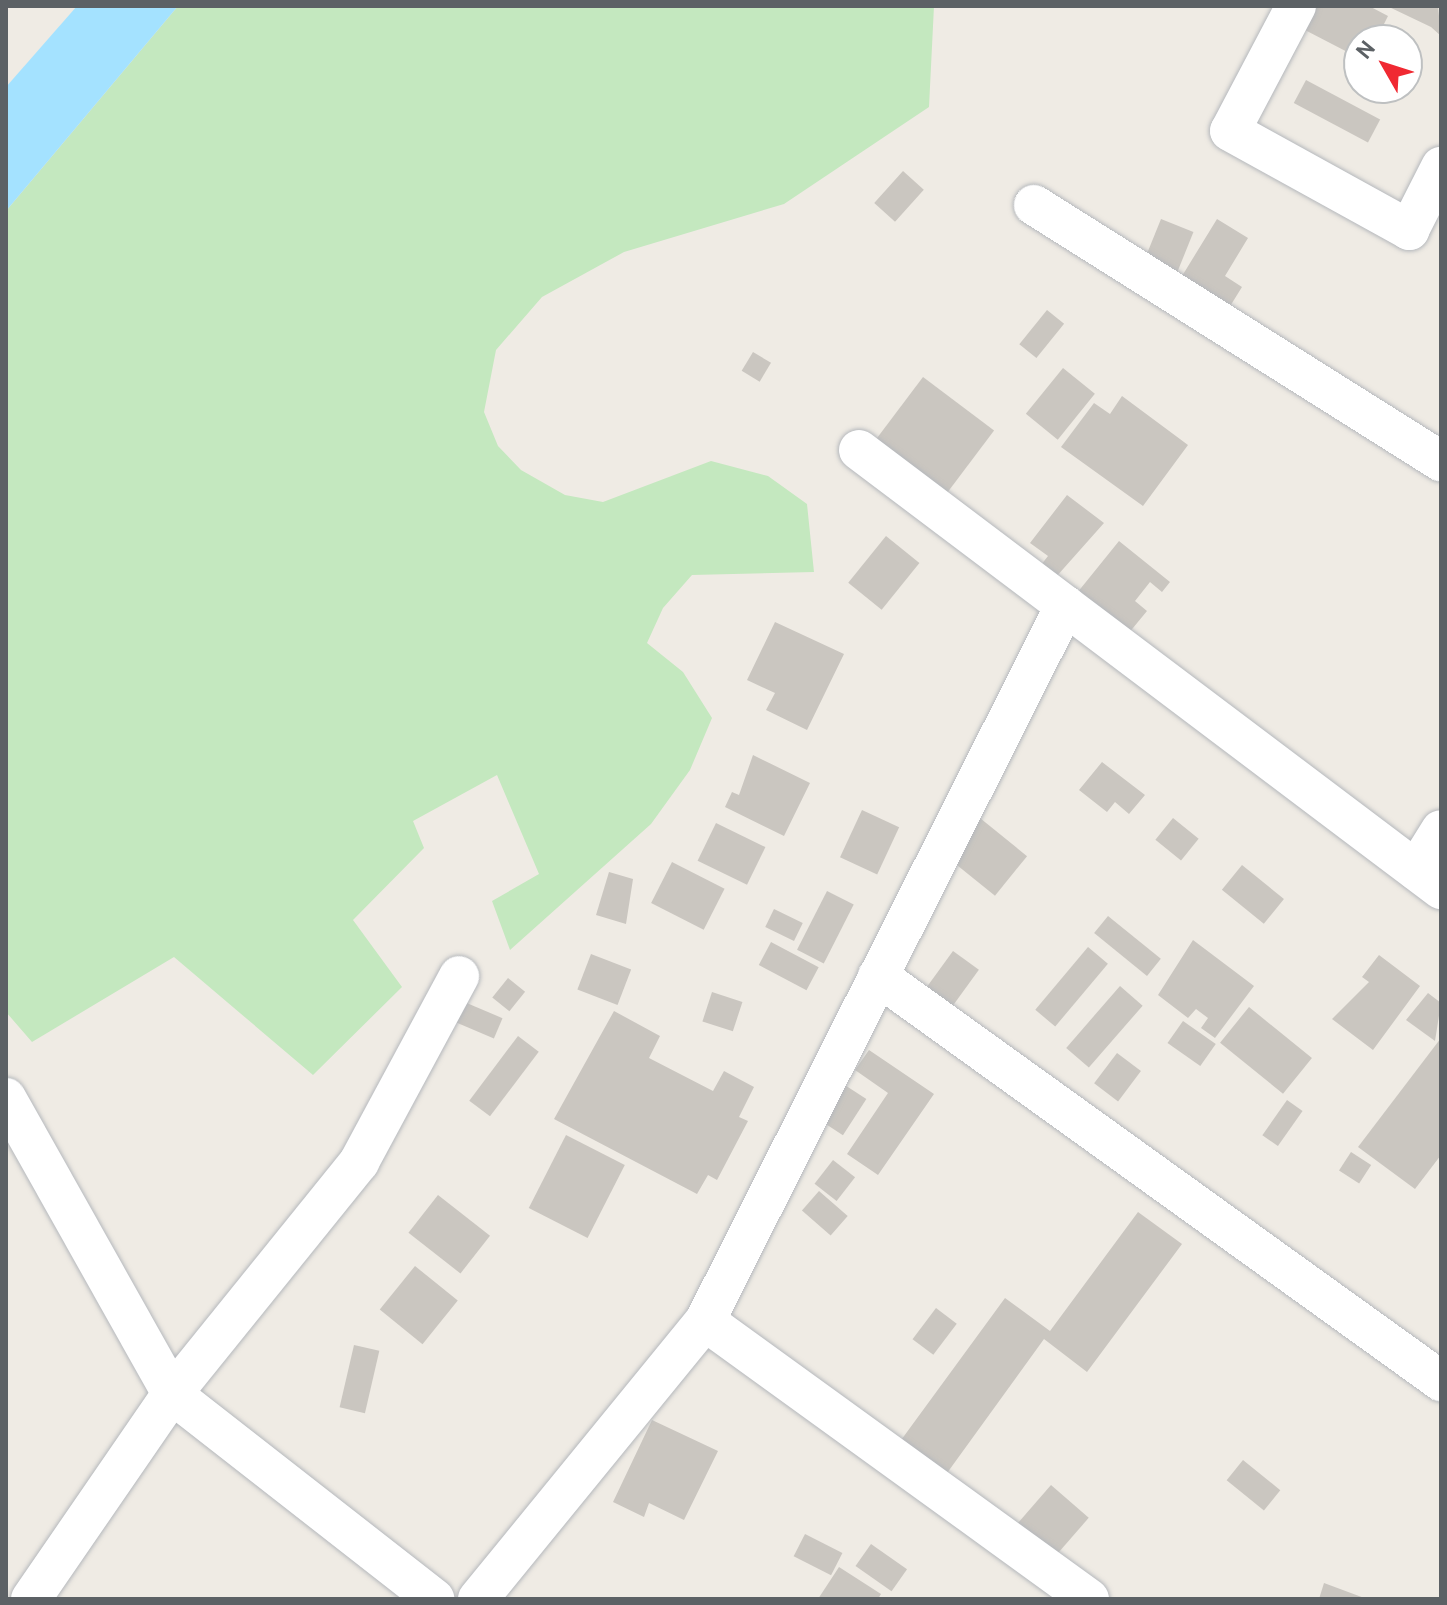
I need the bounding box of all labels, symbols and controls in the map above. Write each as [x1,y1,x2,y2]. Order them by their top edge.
north arrow [1343,24,1423,104]
text: N [1350,35,1381,64]

